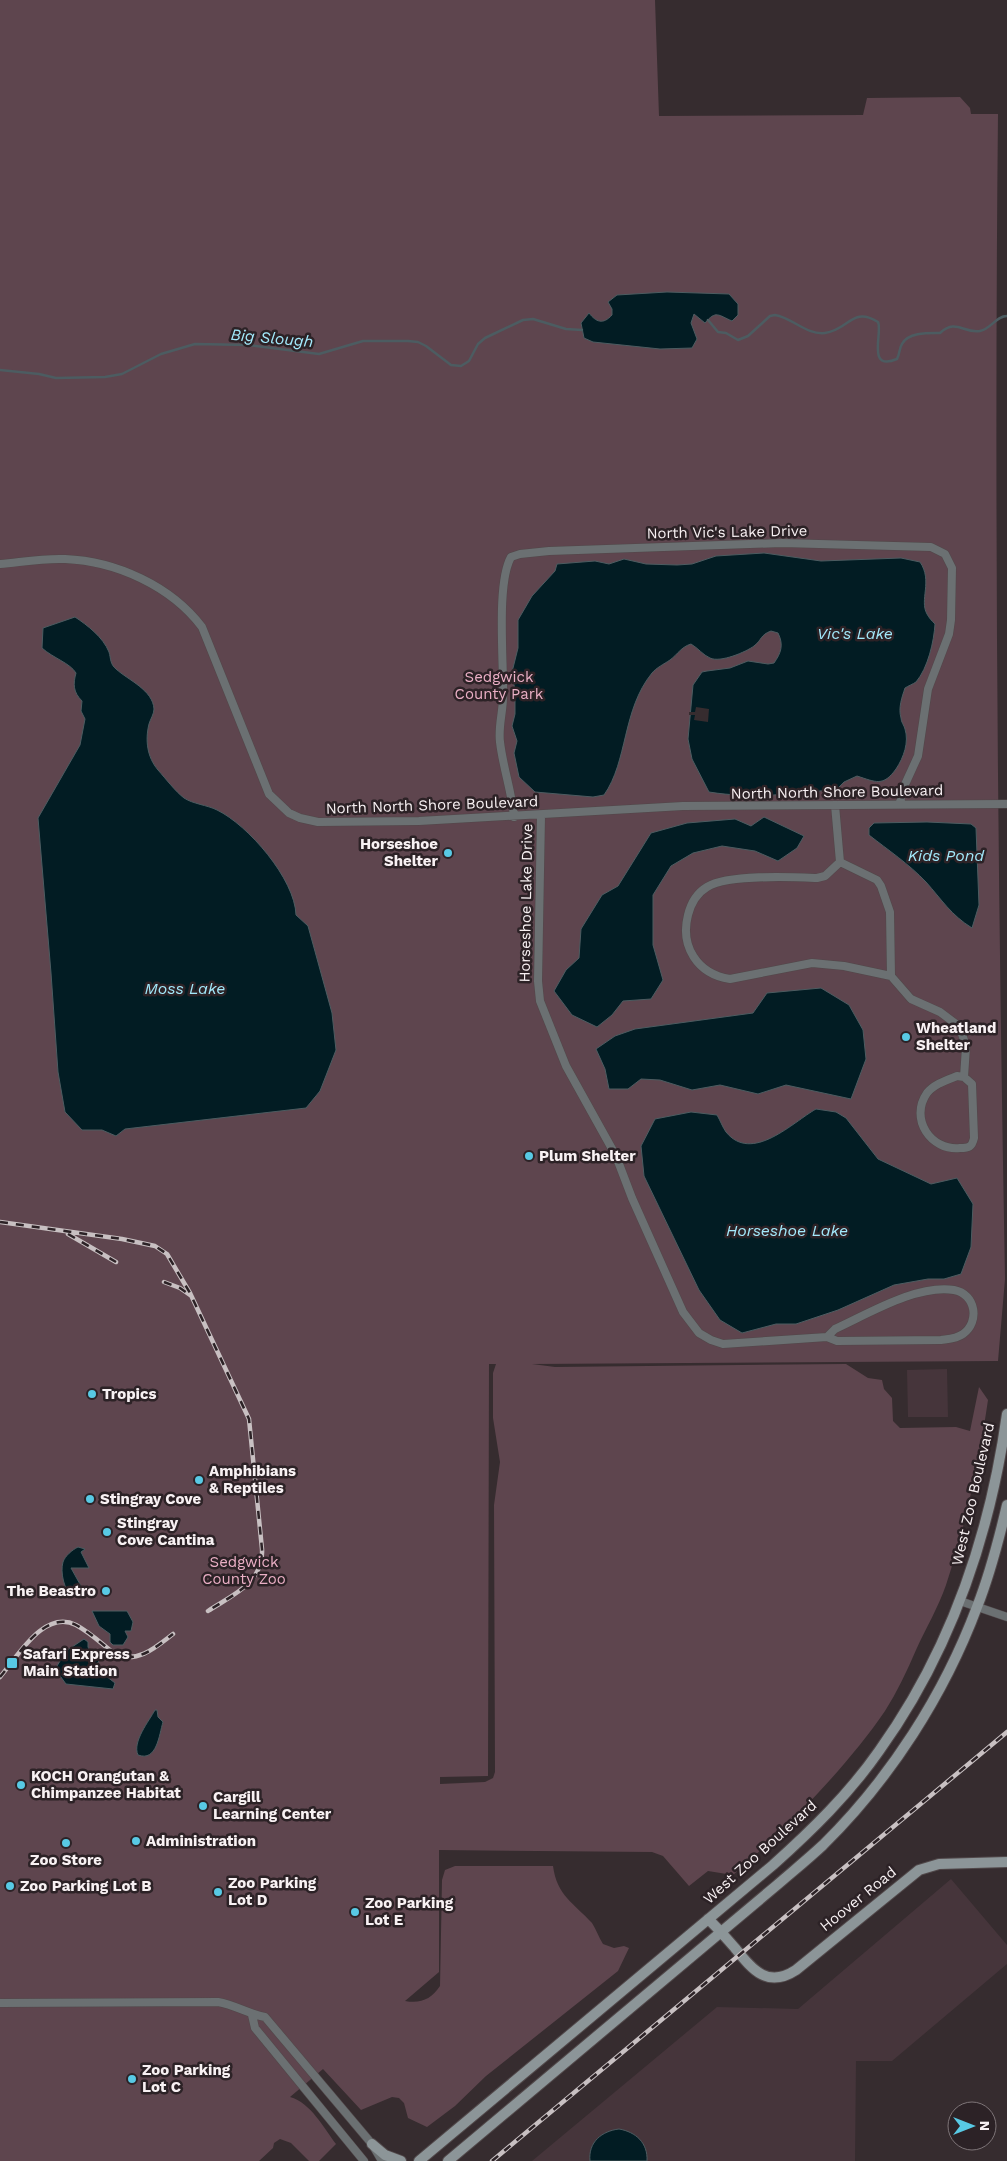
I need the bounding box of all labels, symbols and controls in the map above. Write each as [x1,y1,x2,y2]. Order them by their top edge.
water label: Big Slough [230,325,314,351]
street label: North Vic's Lake Drive [646,522,808,542]
water label: Vic's Lake [817,624,893,643]
park label: Sedgwick County Park [455,668,544,703]
street label: North North Shore Boulevard [731,781,943,803]
street label: North North Shore Boulevard [325,792,539,818]
street label: Horseshoe Lake Drive [516,823,536,983]
place label: Horseshoe Shelter [360,835,439,870]
water label: Kids Pond [908,846,985,865]
marker: Horseshoe Shelter [442,847,454,859]
water label: Moss Lake [145,979,225,998]
place label: Wheatland Shelter [916,1019,996,1054]
marker: Wheatland Shelter [900,1031,912,1043]
place label: Plum Shelter [539,1147,636,1165]
marker: Plum Shelter [523,1150,535,1162]
water label: Horseshoe Lake [726,1221,848,1240]
place label: Tropics [102,1385,156,1403]
marker: Tropics [86,1388,98,1400]
street label: West Zoo Boulevard [948,1421,998,1567]
place label: Amphibians & Reptiles [209,1462,296,1497]
marker: Amphibians & Reptiles [193,1474,205,1486]
place label: Stingray Cove [100,1490,202,1508]
marker: Stingray Cove [84,1493,96,1505]
place label: Stingray Cove Cantina [117,1514,215,1549]
marker: Stingray Cove Cantina [101,1526,113,1538]
park label: Sedgwick County Zoo [202,1553,286,1588]
place label: The Beastro [7,1582,96,1600]
marker: The Beastro [100,1585,112,1597]
place label: Safari Express Main Station [23,1645,130,1680]
marker: Safari Express Main Station [5,1656,19,1670]
place label: KOCH Orangutan & Chimpanzee Habitat [31,1767,181,1802]
marker: KOCH Orangutan & Chimpanzee Habitat [15,1779,27,1791]
place label: Cargill Learning Center [213,1788,332,1823]
street label: West Zoo Boulevard [700,1796,820,1908]
marker: Cargill Learning Center [197,1800,209,1812]
place label: Administration [146,1832,256,1850]
marker: Administration [130,1835,142,1847]
marker: Zoo Store [60,1837,72,1849]
place label: Zoo Store [30,1851,102,1869]
street label: Hoover Road [816,1863,900,1935]
place label: Zoo Parking Lot D [228,1874,317,1909]
place label: Zoo Parking Lot B [20,1877,151,1895]
marker: Zoo Parking Lot B [4,1880,16,1892]
marker: Zoo Parking Lot D [212,1886,224,1898]
place label: Zoo Parking Lot E [365,1894,454,1929]
marker: Zoo Parking Lot E [349,1906,361,1918]
place label: Zoo Parking Lot C [142,2061,231,2096]
marker: Zoo Parking Lot C [126,2073,138,2085]
north arrow [947,2101,997,2151]
text: N [977,2121,993,2131]

